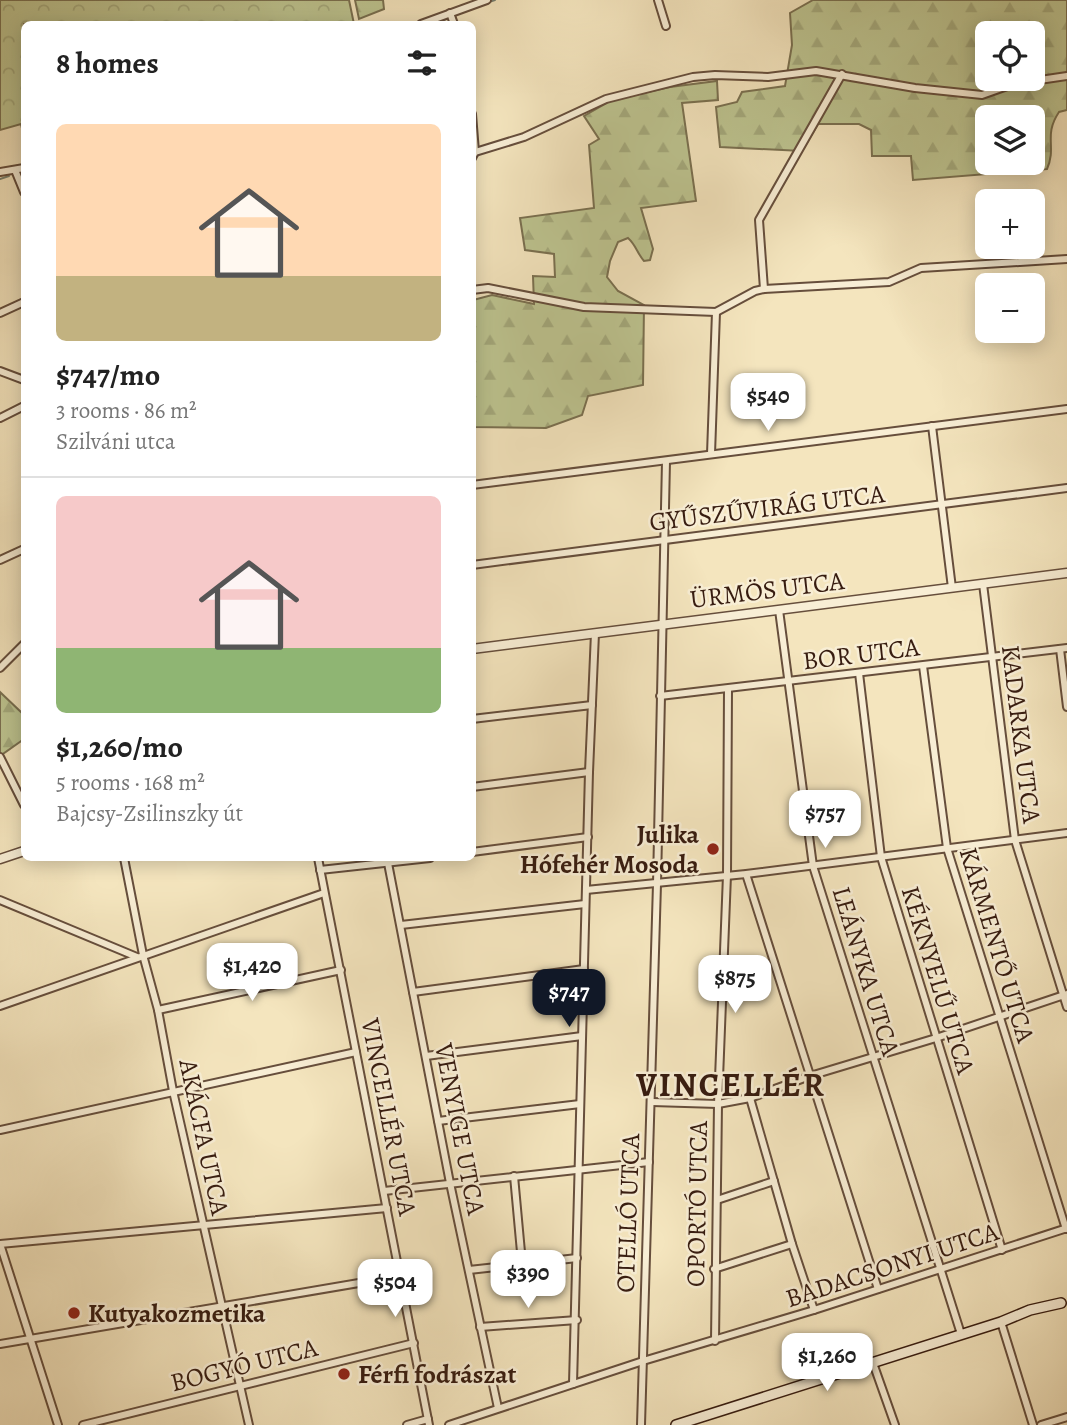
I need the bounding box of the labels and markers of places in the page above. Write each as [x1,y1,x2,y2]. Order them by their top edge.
pin: $540 [727,374,809,433]
pin: $757 [784,790,866,850]
place label: Julika Hófehér Mosoda [520,817,699,882]
marker: Julika Hófehér Mosoda [705,841,721,857]
pin: $1,420 [195,944,309,1003]
pin: $875 [694,956,776,1015]
pin: $747 [528,970,610,1029]
pin: $390 [487,1250,569,1310]
pin: $504 [354,1260,436,1319]
place label: Kutyakozmetika [88,1296,266,1331]
marker: Kutyakozmetika [66,1305,82,1321]
pin: $1,260 [770,1334,884,1393]
place label: Férfi fodrászat [358,1357,517,1392]
marker: Férfi fodrászat [336,1366,352,1382]

